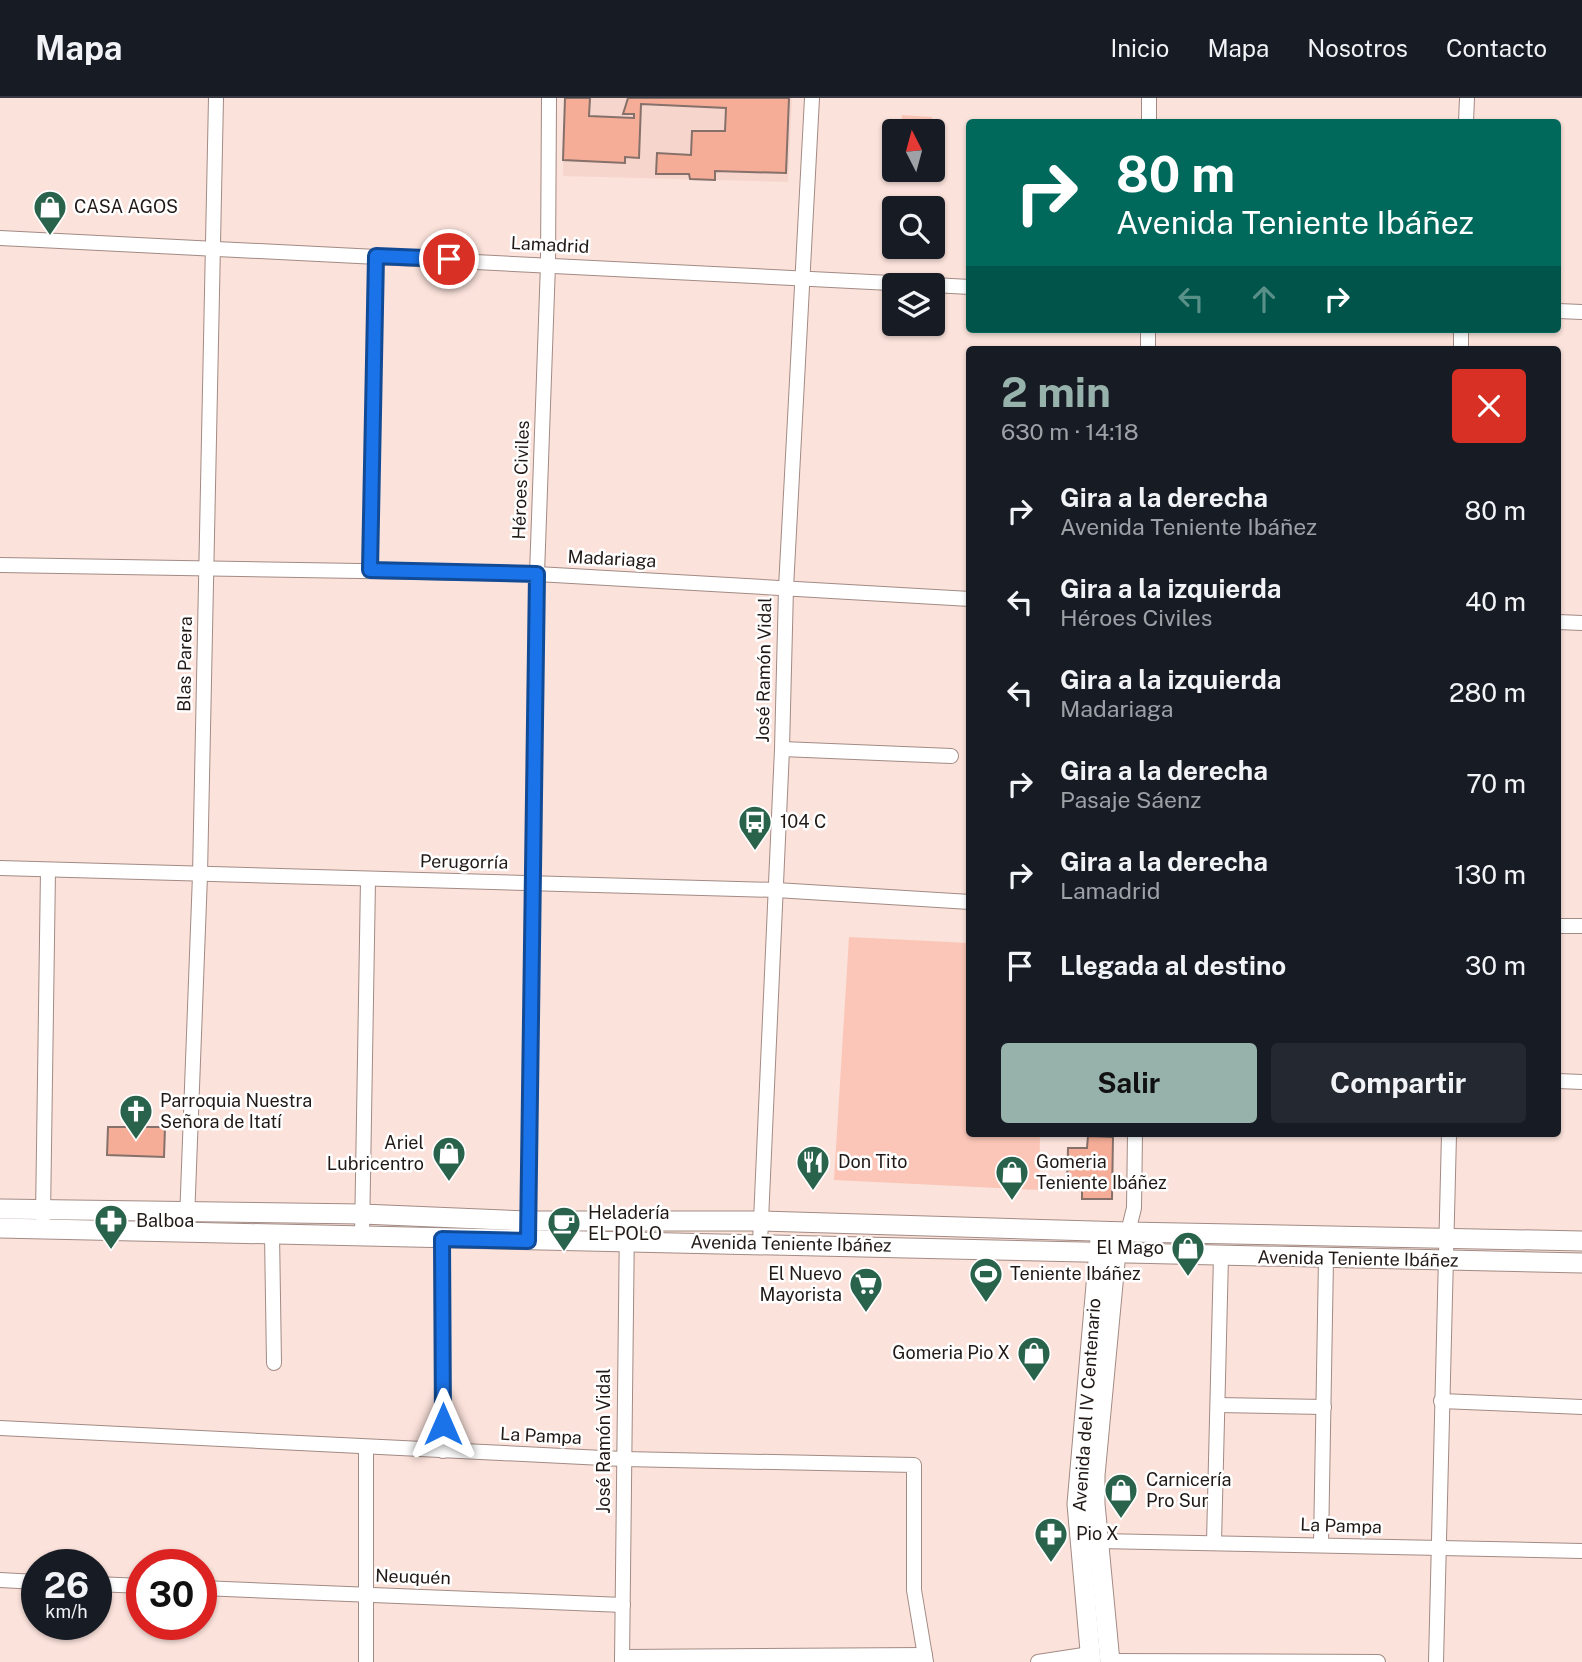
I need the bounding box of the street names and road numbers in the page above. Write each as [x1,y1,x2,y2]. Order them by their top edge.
street label: Lamadrid [510,232,590,257]
street label: Héroes Civiles [508,420,533,540]
street label: Madariaga [567,546,657,571]
street label: José Ramón Vidal [752,597,775,743]
street label: Blas Parera [173,616,196,712]
street label: Perugorría [420,850,508,873]
street label: Avenida Teniente Ibáñez [690,1231,892,1256]
street label: Avenida Teniente Ibáñez [1257,1246,1459,1271]
street label: Avenida del IV Centenario [1069,1297,1104,1513]
street label: José Ramón Vidal [593,1368,614,1514]
street label: La Pampa [500,1423,582,1448]
street label: La Pampa [1300,1514,1382,1537]
street label: Neuquén [375,1565,451,1588]

